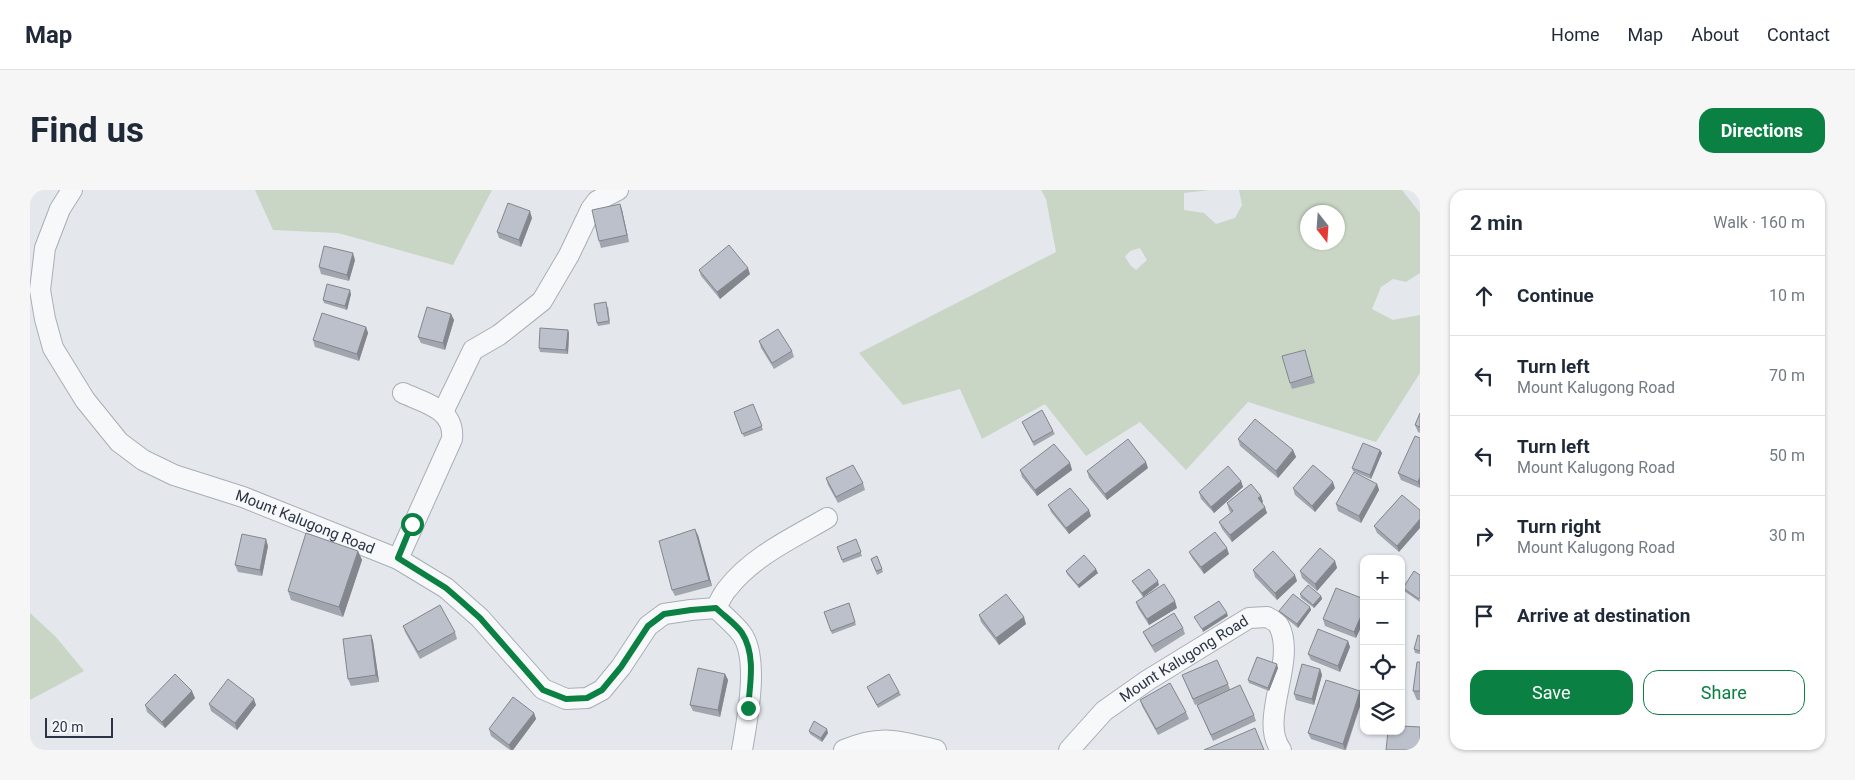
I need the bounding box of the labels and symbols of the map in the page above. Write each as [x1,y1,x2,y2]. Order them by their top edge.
north arrow [1300,205,1345,250]
street label: Mount Kalugong Road [233,486,377,558]
route start [401,513,424,536]
street label: Mount Kalugong Road [1116,612,1252,706]
route end [737,697,760,720]
scale bar [45,715,112,738]

